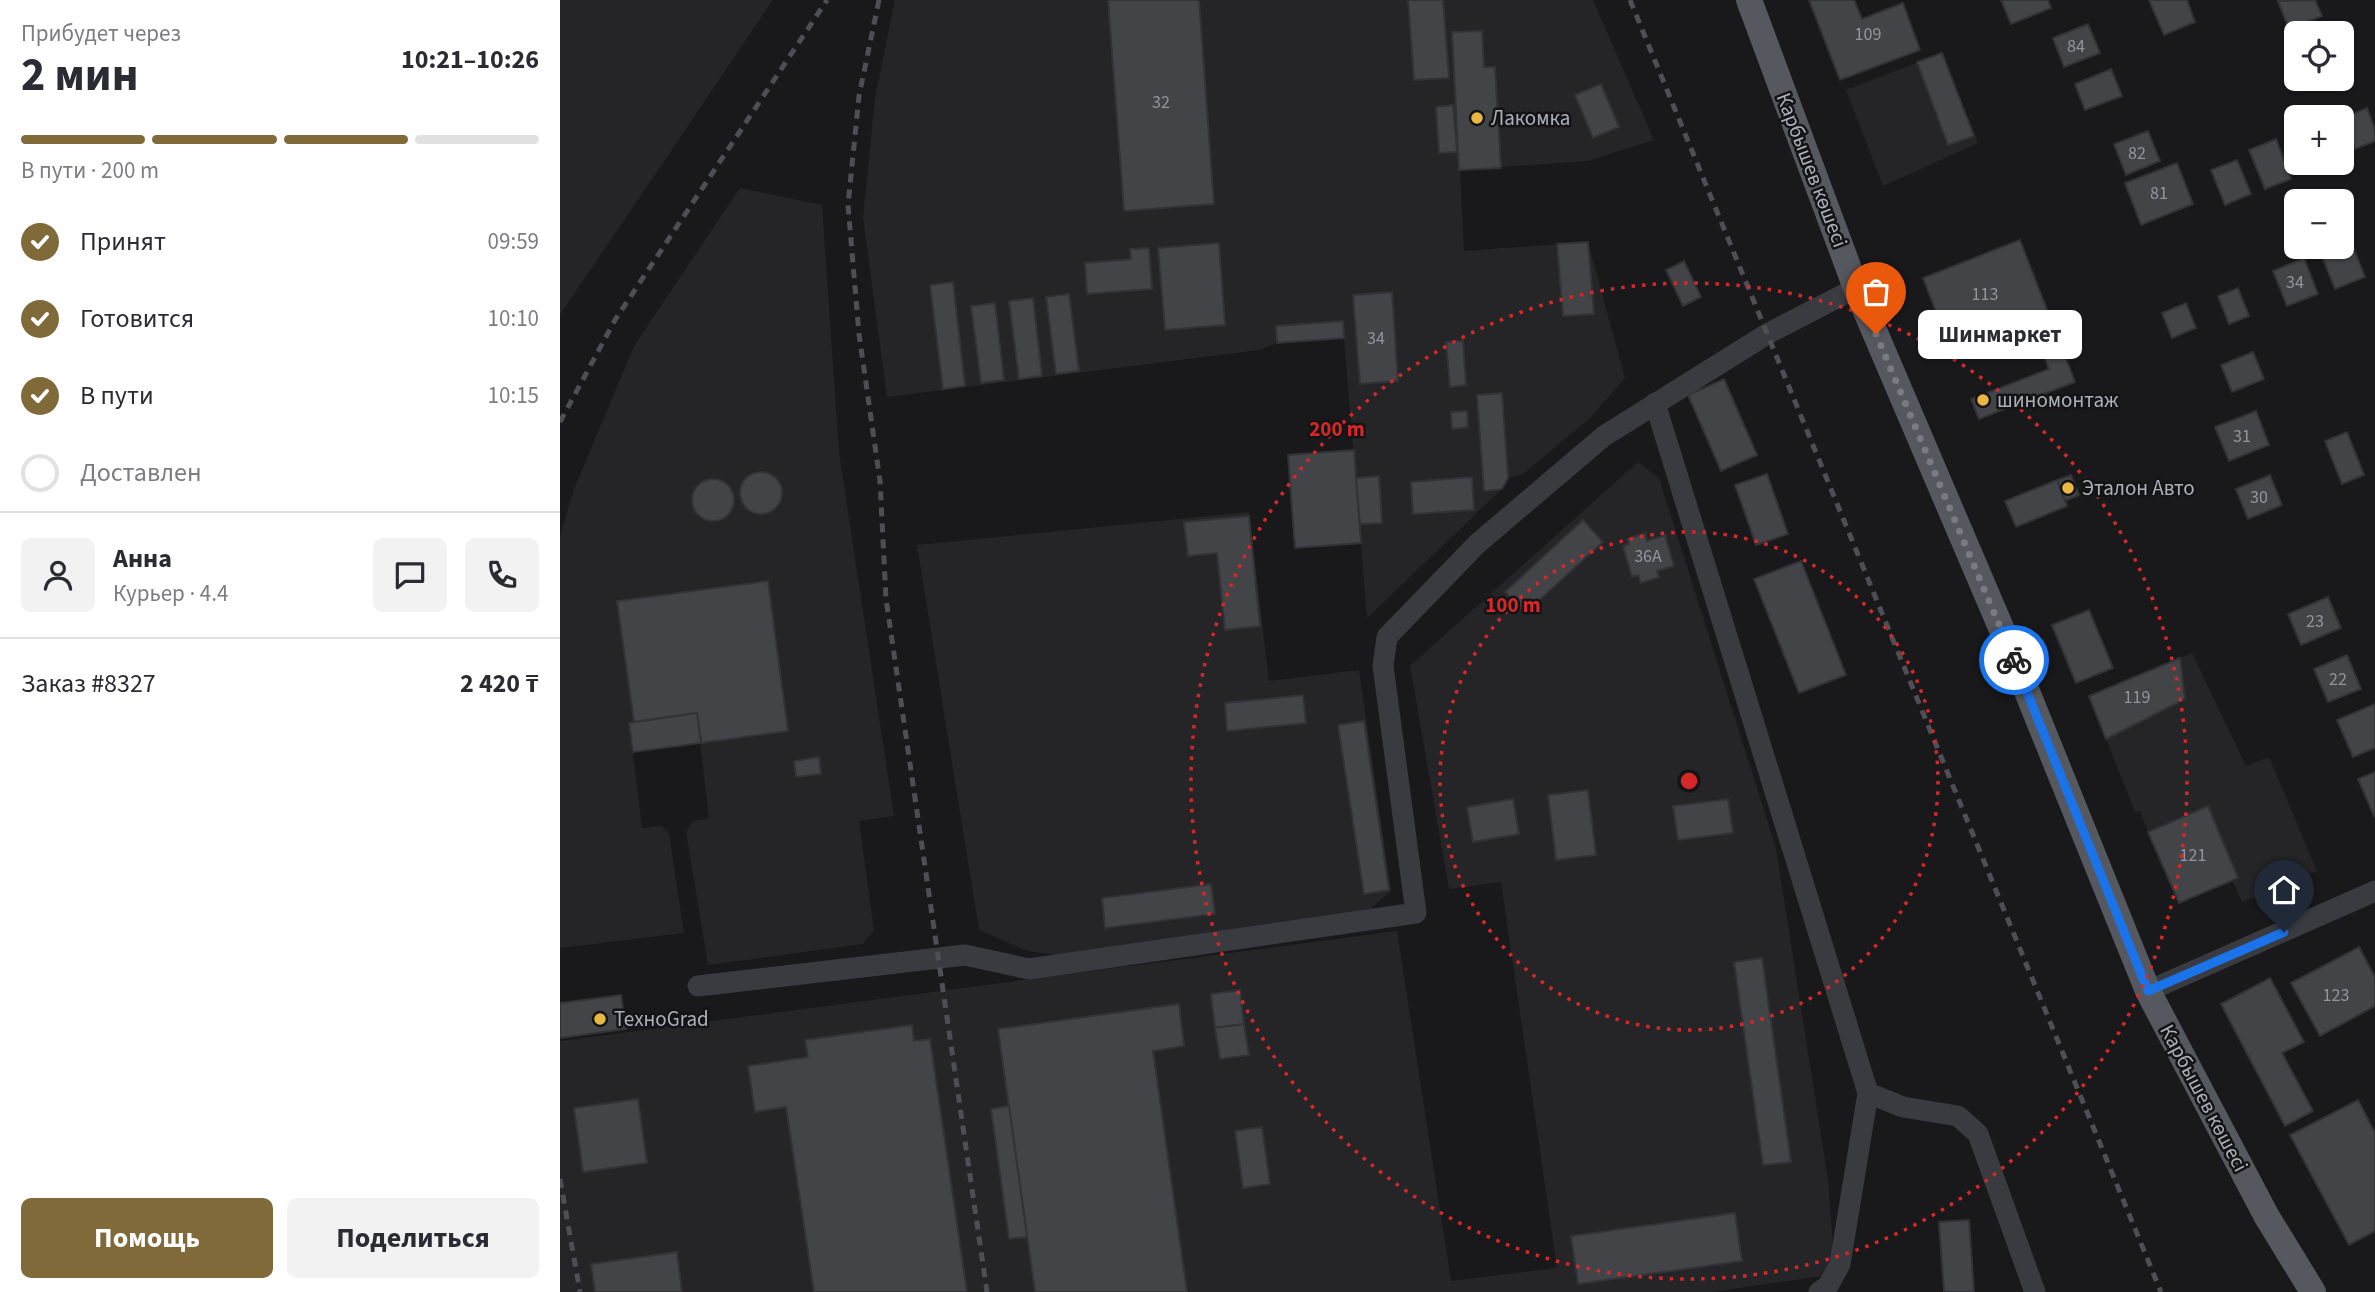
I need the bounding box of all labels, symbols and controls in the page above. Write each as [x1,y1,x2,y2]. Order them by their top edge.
text: Прибудет через [21,17,181,50]
map controls [2284,21,2354,259]
button: locate [2284,21,2354,91]
house number: 109 [1855,22,1881,47]
house number: 84 [2067,34,2085,59]
text: 10:21–10:26 [401,41,539,78]
text: 2 мин [21,43,138,108]
street label: Карбышев көшесі [1769,88,1855,252]
house number: 32 [1152,90,1170,115]
place label: Лакомка [1491,103,1570,133]
button: + [2284,105,2354,175]
marker: Лакомка [1469,110,1485,126]
house number: 82 [2128,141,2146,166]
text: В пути · 200 m [21,154,159,187]
house number: 81 [2150,181,2168,206]
button: − [2284,189,2354,259]
icon: check [21,223,59,261]
text: Принят [80,223,166,260]
text: 09:59 [488,225,539,258]
pin [1846,262,1906,334]
house number: 34 [2286,270,2304,295]
icon: bag [1857,273,1895,311]
house number: 113 [1972,282,1998,307]
icon: check [21,300,59,338]
text: Готовится [80,300,194,337]
text: 10:10 [488,302,539,335]
callout: Шинмаркет [1918,310,2082,358]
text: Шинмаркет [1938,318,2062,351]
house number: 34 [1367,326,1385,351]
icon: check [21,377,59,415]
text: В пути [80,377,154,414]
text: 10:15 [488,379,539,412]
place label: шиномонтаж [1997,385,2119,415]
marker: шиномонтаж [1975,392,1991,408]
text: 200 m [1309,414,1365,444]
house number: 31 [2233,424,2251,449]
text: Доставлен [80,454,202,491]
place label: Эталон Авто [2082,473,2195,503]
marker: Эталон Авто [2060,480,2076,496]
house number: 30 [2250,485,2268,510]
button: person [21,538,95,612]
button: chat [373,538,447,612]
button: phone [465,538,539,612]
text: Анна [113,540,172,577]
house number: 36А [1634,544,1662,569]
text: Курьер · 4.4 [113,577,228,610]
text: 100 m [1485,590,1541,620]
house number: 23 [2306,609,2324,634]
courier [1979,625,2049,695]
icon: bike [1995,641,2033,679]
text: Заказ #8327 [21,665,156,702]
text: 2 420 ₸ [460,665,539,702]
house number: 22 [2329,667,2347,692]
house number: 119 [2124,685,2150,710]
centre of rings [1677,769,1701,793]
house number: 121 [2180,843,2206,868]
pin [2254,860,2314,932]
icon: home [2265,871,2303,909]
house number: 123 [2323,983,2349,1008]
place label: ТехноGrad [614,1004,709,1034]
marker: ТехноGrad [592,1011,608,1027]
street label: Карбышев көшесі [2152,1019,2256,1177]
button: Помощь [21,1198,273,1278]
button: Поделиться [287,1198,539,1278]

